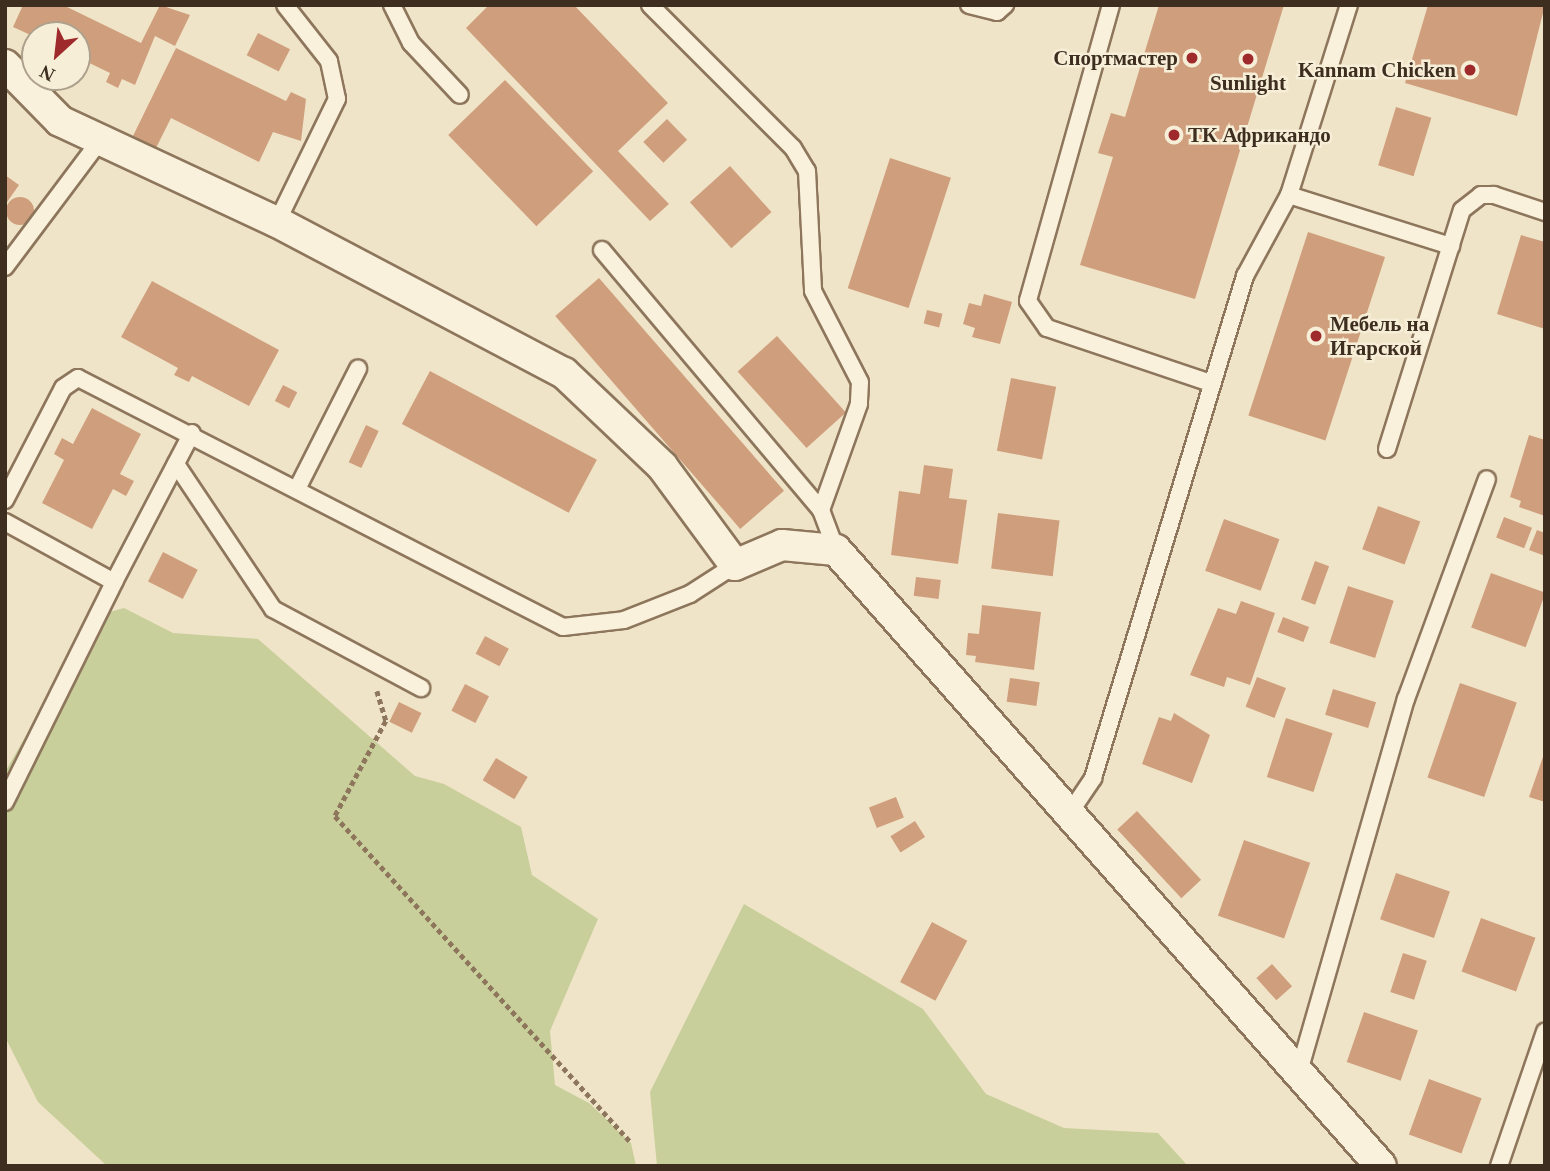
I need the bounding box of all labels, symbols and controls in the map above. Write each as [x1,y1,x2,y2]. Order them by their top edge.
north arrow [21,21,91,91]
place label: Спортмастер [1053,45,1178,71]
marker: Спортмастер [1184,50,1200,66]
marker: Sunlight [1240,51,1256,67]
place label: Kannam Chicken [1298,57,1456,83]
text: N [36,61,58,86]
marker: Kannam Chicken [1462,62,1478,78]
place label: Sunlight [1210,70,1286,96]
place label: ТК Африкандо [1188,122,1331,148]
marker: ТК Африкандо [1166,127,1182,143]
place label: Мебель на Игарской [1330,311,1429,361]
marker: Мебель на Игарской [1308,328,1324,344]

